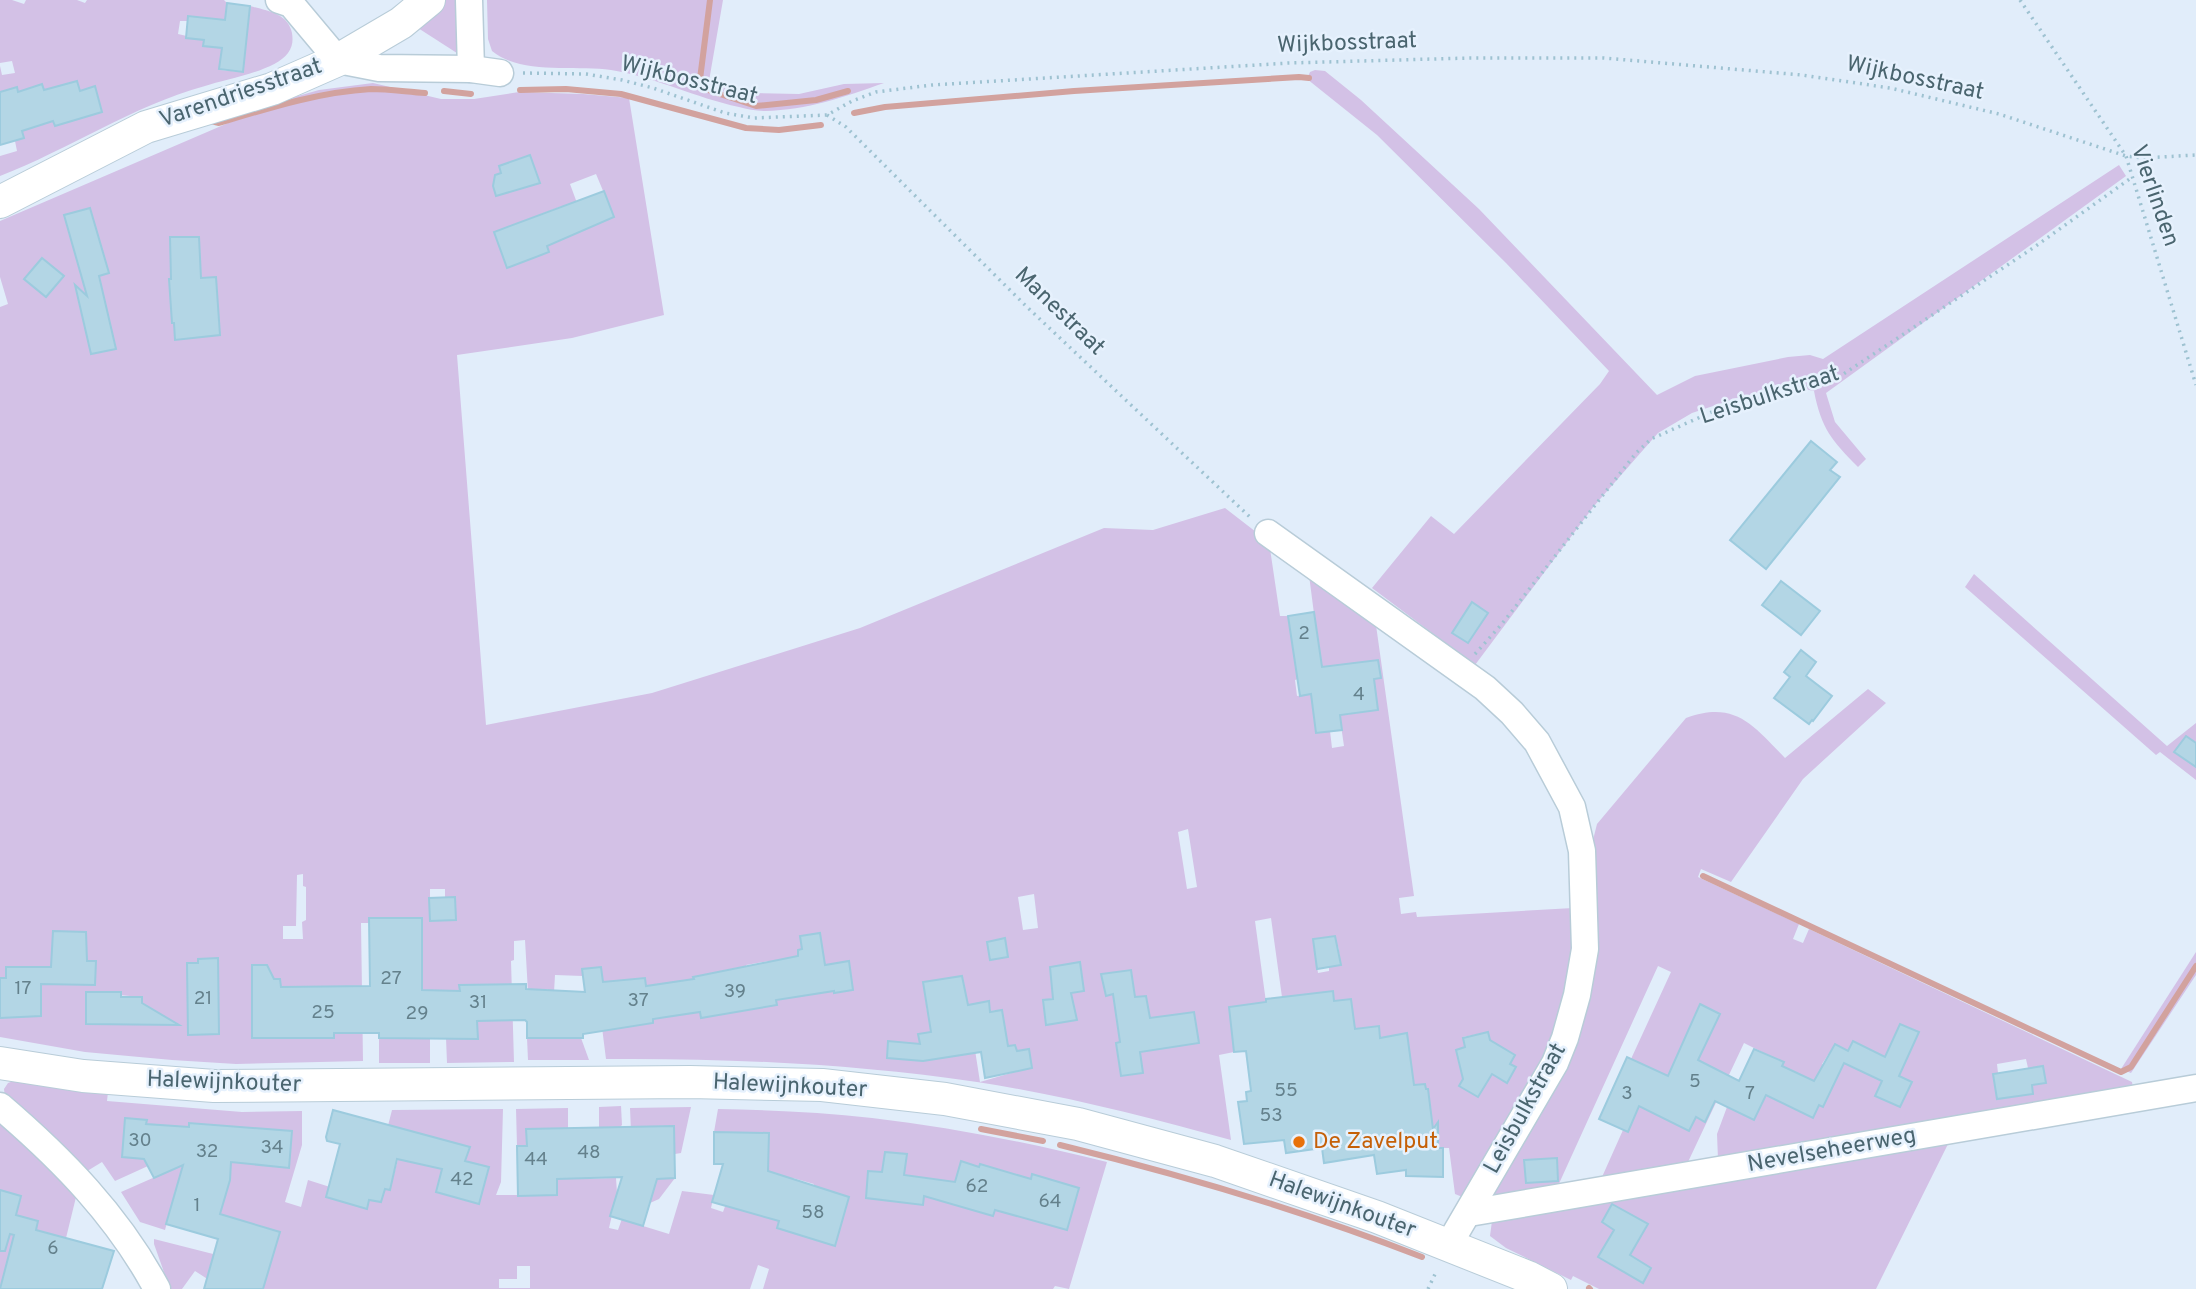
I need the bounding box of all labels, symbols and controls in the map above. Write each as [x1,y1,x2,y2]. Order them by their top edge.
street label: Wijkbosstraat [1276,27,1418,61]
street label: Wijkbosstraat [618,50,760,112]
street label: Wijkbosstraat [1843,50,1987,108]
street label: Varendriesstraat [156,53,326,135]
street label: Vierlinden [2123,141,2185,251]
street label: Manestraat [1008,262,1110,362]
street label: Leisbulkstraat [1697,360,1843,432]
house number: 2 [1298,622,1310,646]
house number: 4 [1353,683,1365,707]
house number: 27 [380,967,402,991]
house number: 17 [15,977,32,1001]
house number: 39 [724,980,746,1004]
house number: 21 [194,987,212,1011]
house number: 37 [627,989,649,1013]
house number: 31 [469,991,487,1015]
house number: 25 [311,1001,335,1025]
house number: 29 [406,1002,428,1026]
street label: Leisbulkstraat [1478,1039,1574,1179]
street label: Halewijnkouter [146,1066,302,1100]
street label: Halewijnkouter [712,1068,868,1106]
house number: 5 [1689,1070,1701,1094]
house number: 55 [1274,1079,1298,1103]
house number: 3 [1621,1082,1633,1106]
house number: 7 [1745,1082,1755,1106]
house number: 53 [1259,1104,1283,1128]
street label: Nevelseheerweg [1745,1122,1919,1180]
place label: De Zavelput [1313,1128,1438,1157]
house number: 30 [128,1129,152,1153]
marker: De Zavelput [1291,1134,1307,1150]
house number: 34 [260,1136,284,1160]
house number: 32 [196,1140,218,1164]
house number: 48 [577,1141,601,1165]
house number: 44 [524,1148,548,1172]
street label: Halewijnkouter [1264,1166,1420,1246]
house number: 42 [450,1168,474,1192]
house number: 62 [966,1175,988,1199]
house number: 64 [1038,1190,1062,1214]
house number: 1 [193,1194,201,1218]
house number: 58 [801,1201,825,1225]
house number: 6 [47,1237,59,1261]

